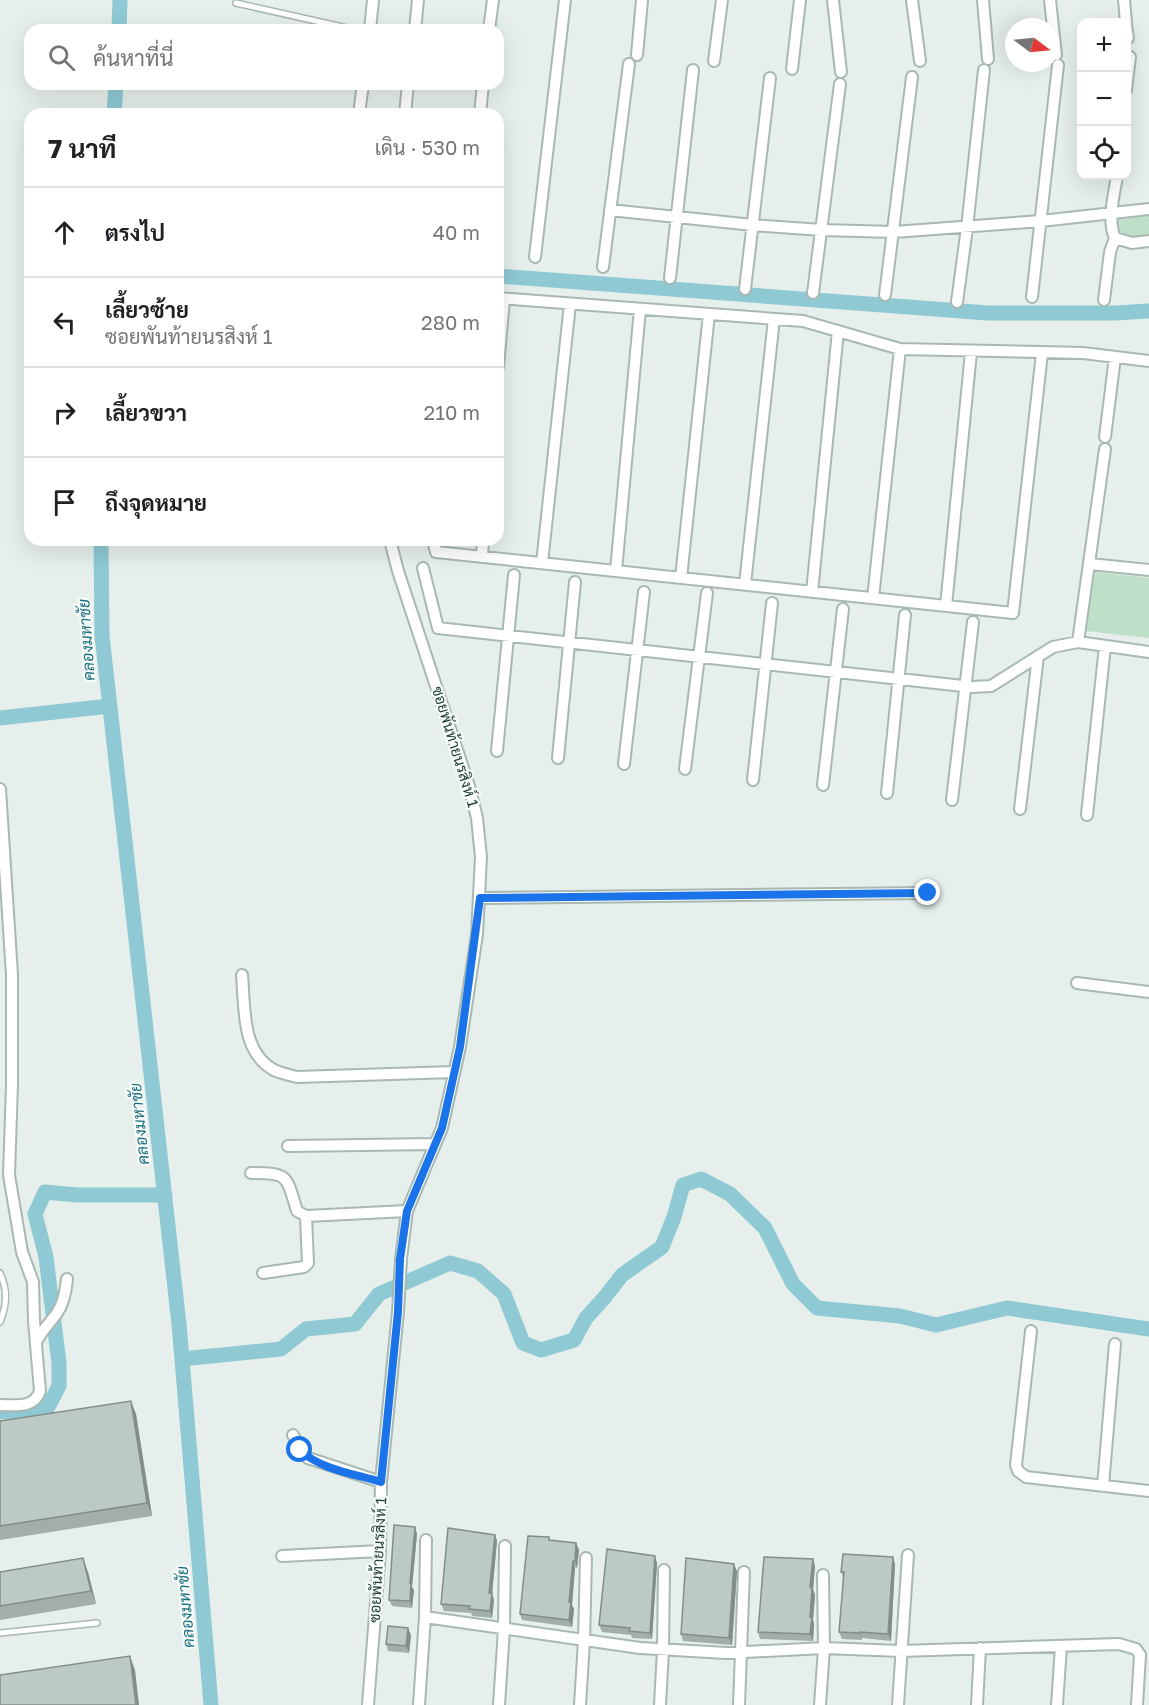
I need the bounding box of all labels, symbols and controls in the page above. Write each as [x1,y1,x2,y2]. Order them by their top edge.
north arrow [1005,18,1059,72]
map controls [1077,18,1131,180]
button: + [1077,18,1131,72]
search box [24,24,504,90]
icon: search [45,41,78,74]
text: ค้นหาที่นี่ [93,44,173,71]
button: − [1077,72,1131,126]
button: locate [1077,126,1131,180]
text: 7 นาที [48,133,116,164]
text: เดิน · 530 m [375,135,480,159]
icon: ahead [48,216,81,249]
text: ตรงไป [105,219,165,246]
text: 40 m [433,220,480,244]
text: เลี้ยวซ้าย [105,296,189,323]
icon: left [48,306,81,339]
text: 280 m [421,310,480,334]
text: ซอยพันท้ายนรสิงห์ 1 [105,324,272,348]
icon: right [48,396,81,429]
text: เลี้ยวขวา [105,399,187,426]
text: 210 m [424,400,480,424]
icon: arrive [48,486,81,519]
text: ถึงจุดหมาย [105,489,207,516]
water label: คลองมหาชัย [73,598,99,682]
street label: ซอยพันท้ายนรสิงห์ 1 [429,684,483,809]
route end [914,879,940,905]
water label: คลองมหาชัย [125,1082,153,1166]
route start [286,1436,312,1462]
street label: ซอยพันท้ายนรสิงห์ 1 [365,1497,389,1623]
water label: คลองมหาชัย [171,1565,199,1649]

